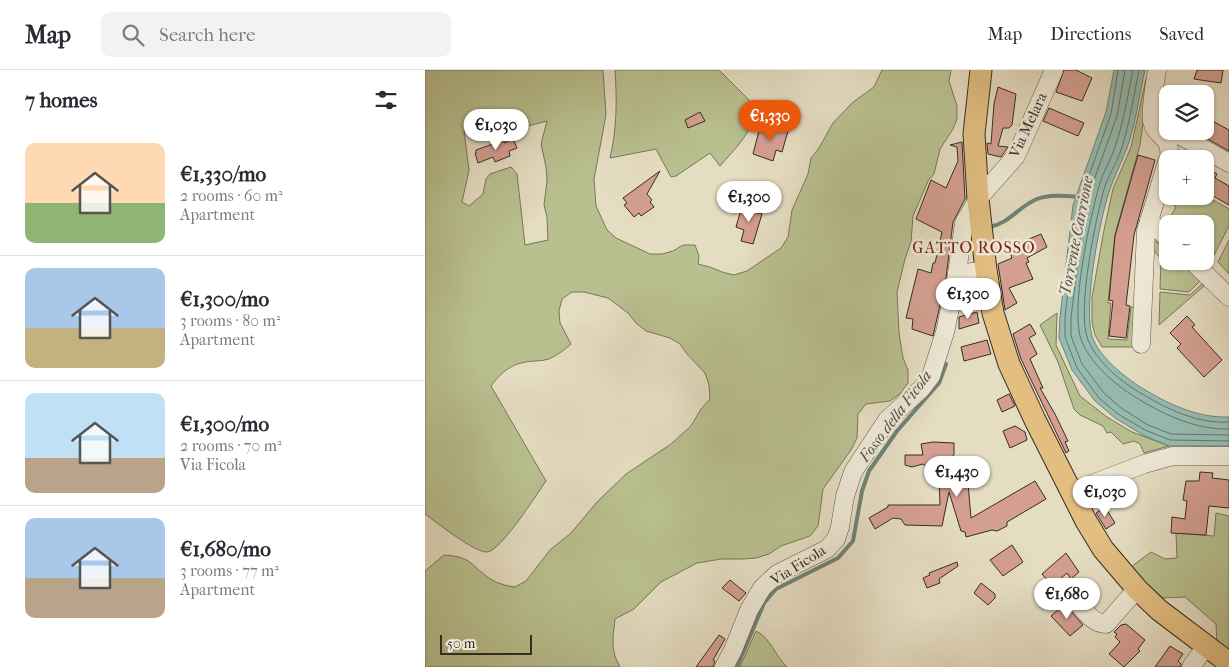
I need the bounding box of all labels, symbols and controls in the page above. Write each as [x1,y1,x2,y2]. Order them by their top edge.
search box [101,12,451,57]
text: Map [25,21,71,49]
icon: search [119,21,147,49]
text: Search here [159,24,255,46]
text: Map [988,24,1022,45]
text: Directions [1050,24,1131,45]
text: Saved [1159,24,1204,45]
map controls [1159,85,1214,270]
button: layers [1159,85,1214,140]
icon: filters [372,86,400,114]
text: 7 homes [25,88,97,112]
street label: Via Melara [1005,89,1051,161]
pin: €1,330 [729,100,811,142]
text: €1,330 [750,106,790,125]
pin: €1,030 [455,108,537,151]
text: €1,030 [475,115,517,134]
button: + [1159,150,1214,205]
text: €1,330/mo [180,162,266,186]
icon: home [65,163,125,223]
water label: Torrente Carrione [1055,174,1097,297]
pin: €1,300 [708,180,790,223]
text: 2 rooms · 60 m² [180,186,283,205]
text: €1,300 [728,187,770,206]
text: Apartment [180,205,255,224]
button: − [1159,215,1214,270]
district label: GATTO ROSSO [912,238,1036,257]
pin: €1,300 [927,278,1009,320]
text: €1,300 [947,284,989,303]
text: €1,300/mo [180,287,269,311]
icon: home [65,288,125,348]
text: 3 rooms · 80 m² [180,311,280,330]
text: Apartment [180,330,255,349]
water label: Fosso della Ficola [854,366,936,466]
text: €1,300/mo [180,412,269,436]
icon: home [65,413,125,473]
text: 2 rooms · 70 m² [180,436,282,455]
text: Via Ficola [180,455,246,474]
pin: €1,430 [916,456,998,498]
text: €1,430 [935,462,979,481]
pin: €1,030 [1064,476,1146,518]
text: €1,030 [1084,482,1126,501]
text: €1,680/mo [180,537,271,561]
icon: home [65,538,125,598]
street label: Via Ficola [766,540,830,590]
text: 3 rooms · 77 m² [180,561,279,580]
pin: €1,680 [1026,578,1108,620]
text: Apartment [180,580,255,599]
text: €1,680 [1045,584,1089,603]
scale bar [440,632,533,655]
text: 50 m [447,635,475,652]

